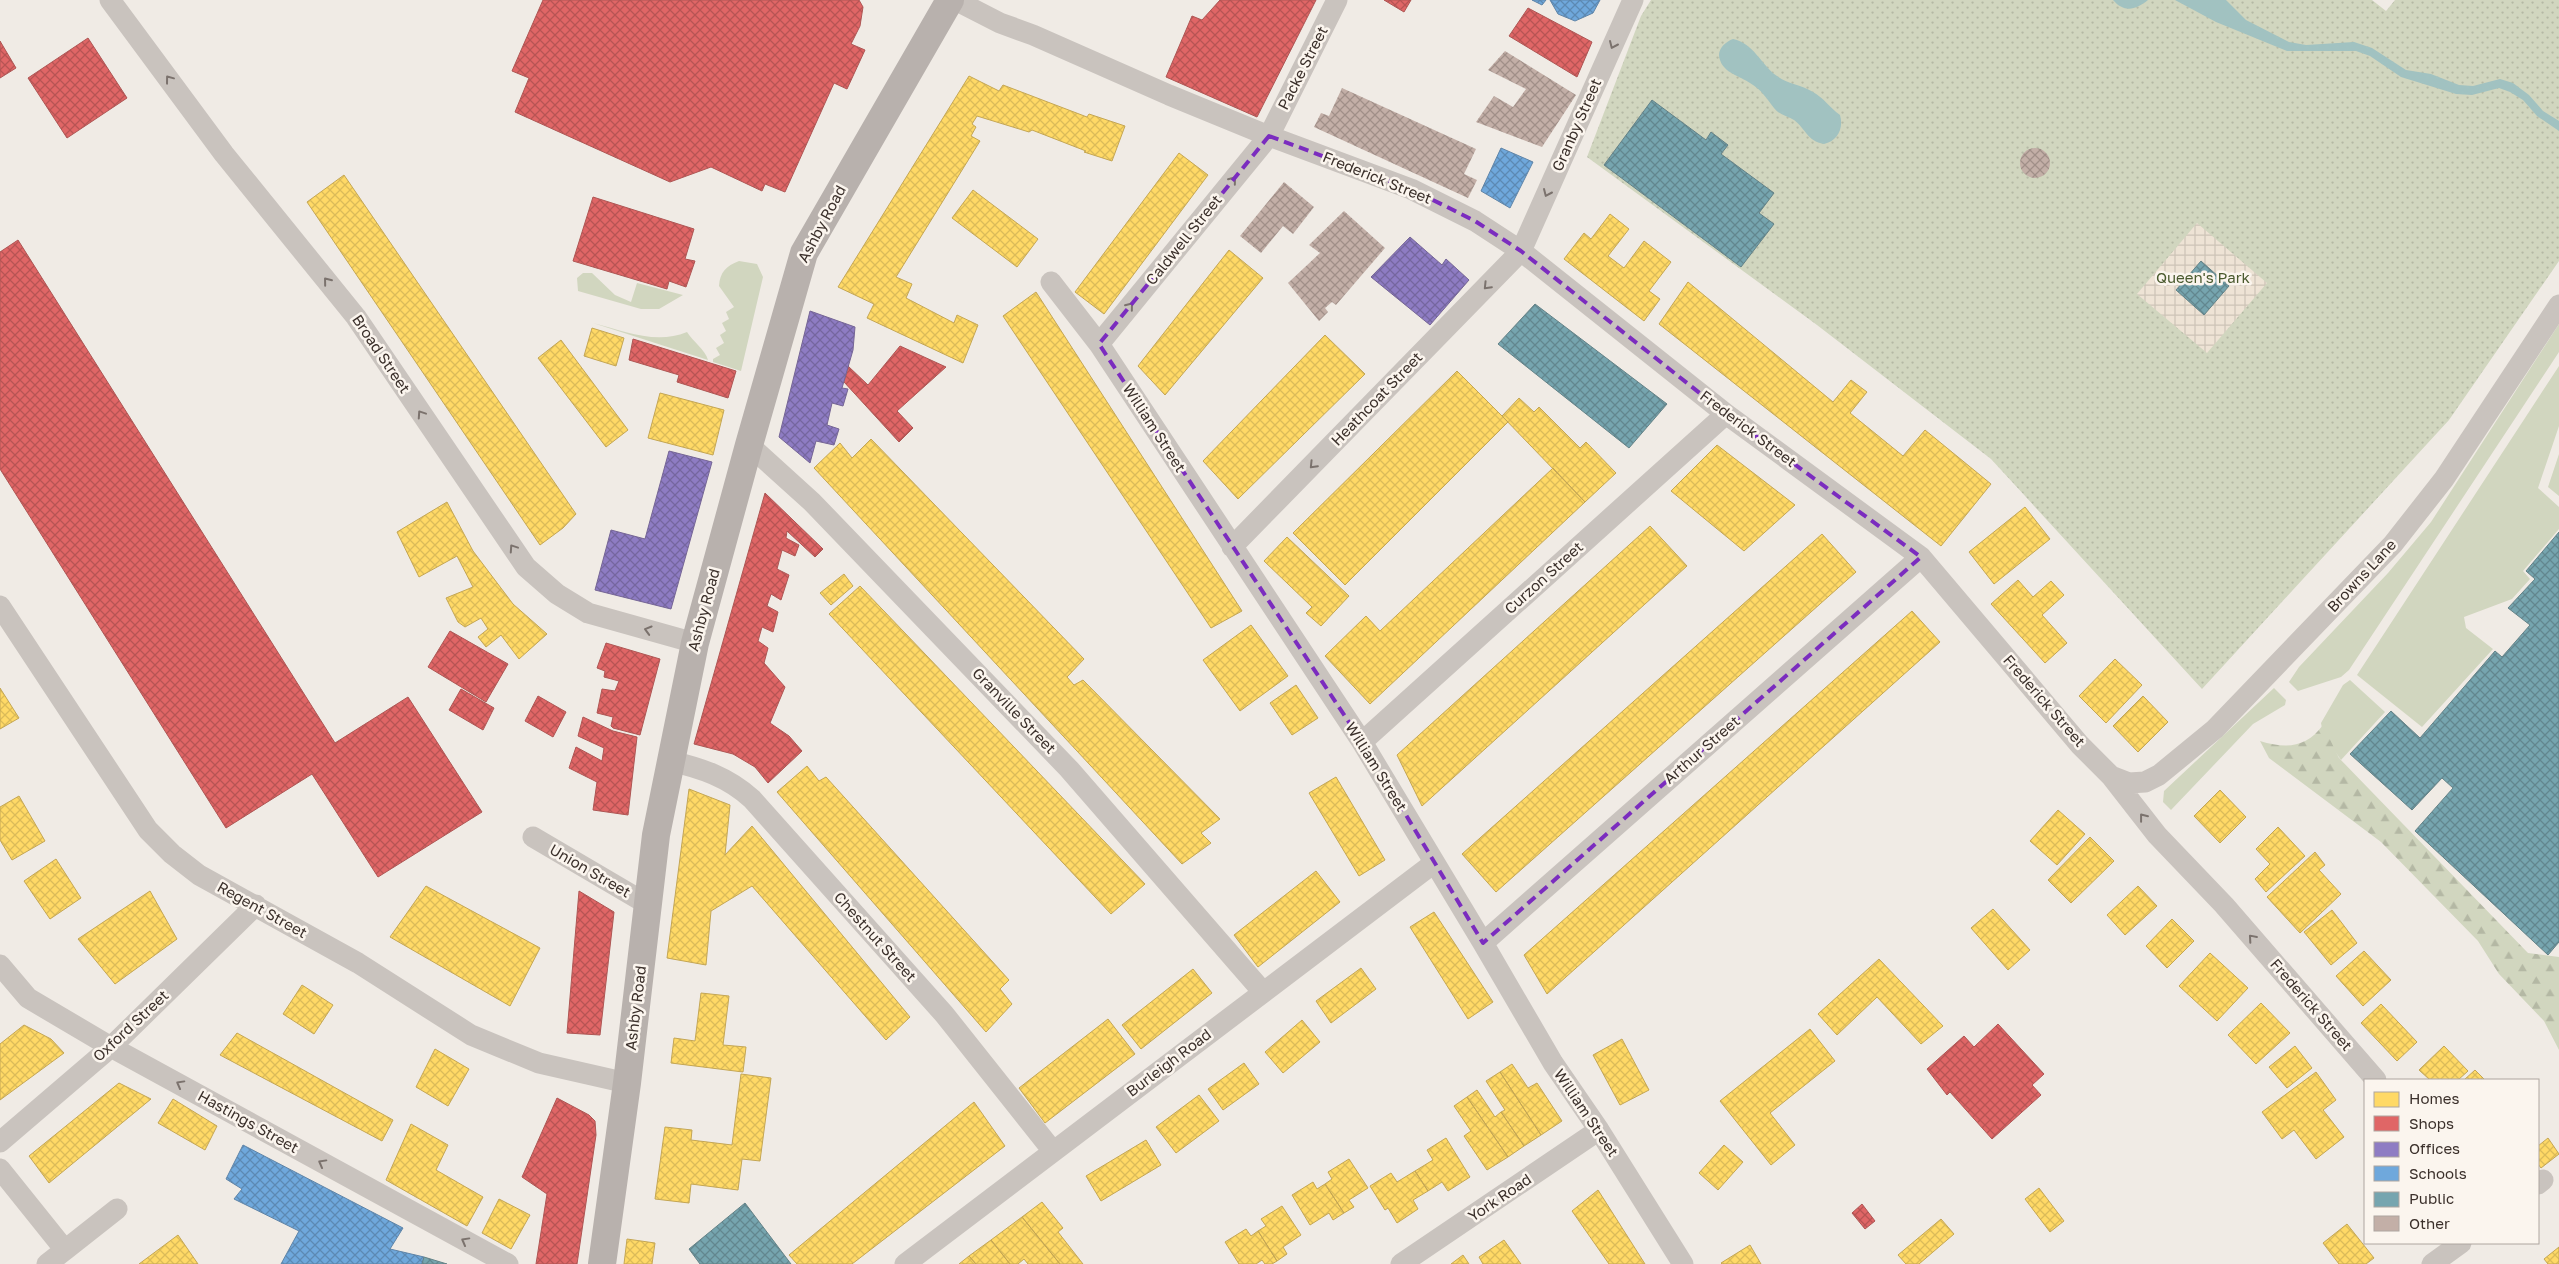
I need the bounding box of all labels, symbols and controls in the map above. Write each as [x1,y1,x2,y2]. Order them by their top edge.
street label: Packe Street [1273,23,1331,112]
one-way arrow [1609,40,1620,49]
one-way arrow [166,76,174,85]
street label: Granby Street [1548,76,1605,174]
street label: Frederick Street [1320,147,1434,207]
one-way arrow [1227,177,1235,186]
street label: Ashby Road [793,182,849,265]
one-way arrow [1543,188,1554,197]
street label: Caldwell Street [1141,191,1225,288]
park label: Queen's Park [2156,268,2251,286]
one-way arrow [324,278,333,287]
one-way arrow [1484,280,1493,289]
one-way arrow [1124,303,1132,312]
street label: Broad Street [349,311,415,396]
street label: Heathcoat Street [1327,348,1426,449]
street label: William Street [1120,380,1190,475]
street label: Frederick Street [1697,386,1800,470]
one-way arrow [418,410,428,419]
one-way arrow [1310,459,1319,468]
street label: Browns Lane [2323,535,2400,615]
street label: Curzon Street [1500,537,1586,617]
one-way arrow [510,544,519,554]
street label: Ashby Road [683,566,723,653]
one-way arrow [644,625,652,635]
street label: Frederick Street [2000,651,2090,750]
street label: Granville Street [969,664,1060,757]
street label: Arthur Street [1660,711,1743,787]
street label: William Street [1342,718,1411,814]
one-way arrow [2141,814,2149,823]
street label: Union Street [547,840,634,901]
street label: Regent Street [214,877,311,941]
street label: Chestnut Street [831,888,921,985]
one-way arrow [2249,934,2258,943]
street label: Frederick Street [2267,955,2357,1054]
street label: Ashby Road [621,965,649,1051]
street label: Oxford Street [89,986,172,1065]
street label: Burleigh Road [1123,1025,1214,1100]
street label: William Street [1551,1065,1623,1160]
legend [2364,1079,2539,1244]
one-way arrow [176,1081,185,1091]
street label: Hastings Street [195,1086,302,1156]
text: Homes [2409,1089,2459,1107]
text: Shops [2409,1114,2454,1132]
text: Offices [2409,1139,2460,1157]
one-way arrow [319,1159,328,1169]
text: Schools [2409,1164,2467,1182]
street label: York Road [1464,1170,1534,1225]
text: Public [2409,1189,2454,1207]
text: Other [2409,1214,2450,1232]
one-way arrow [461,1237,470,1247]

